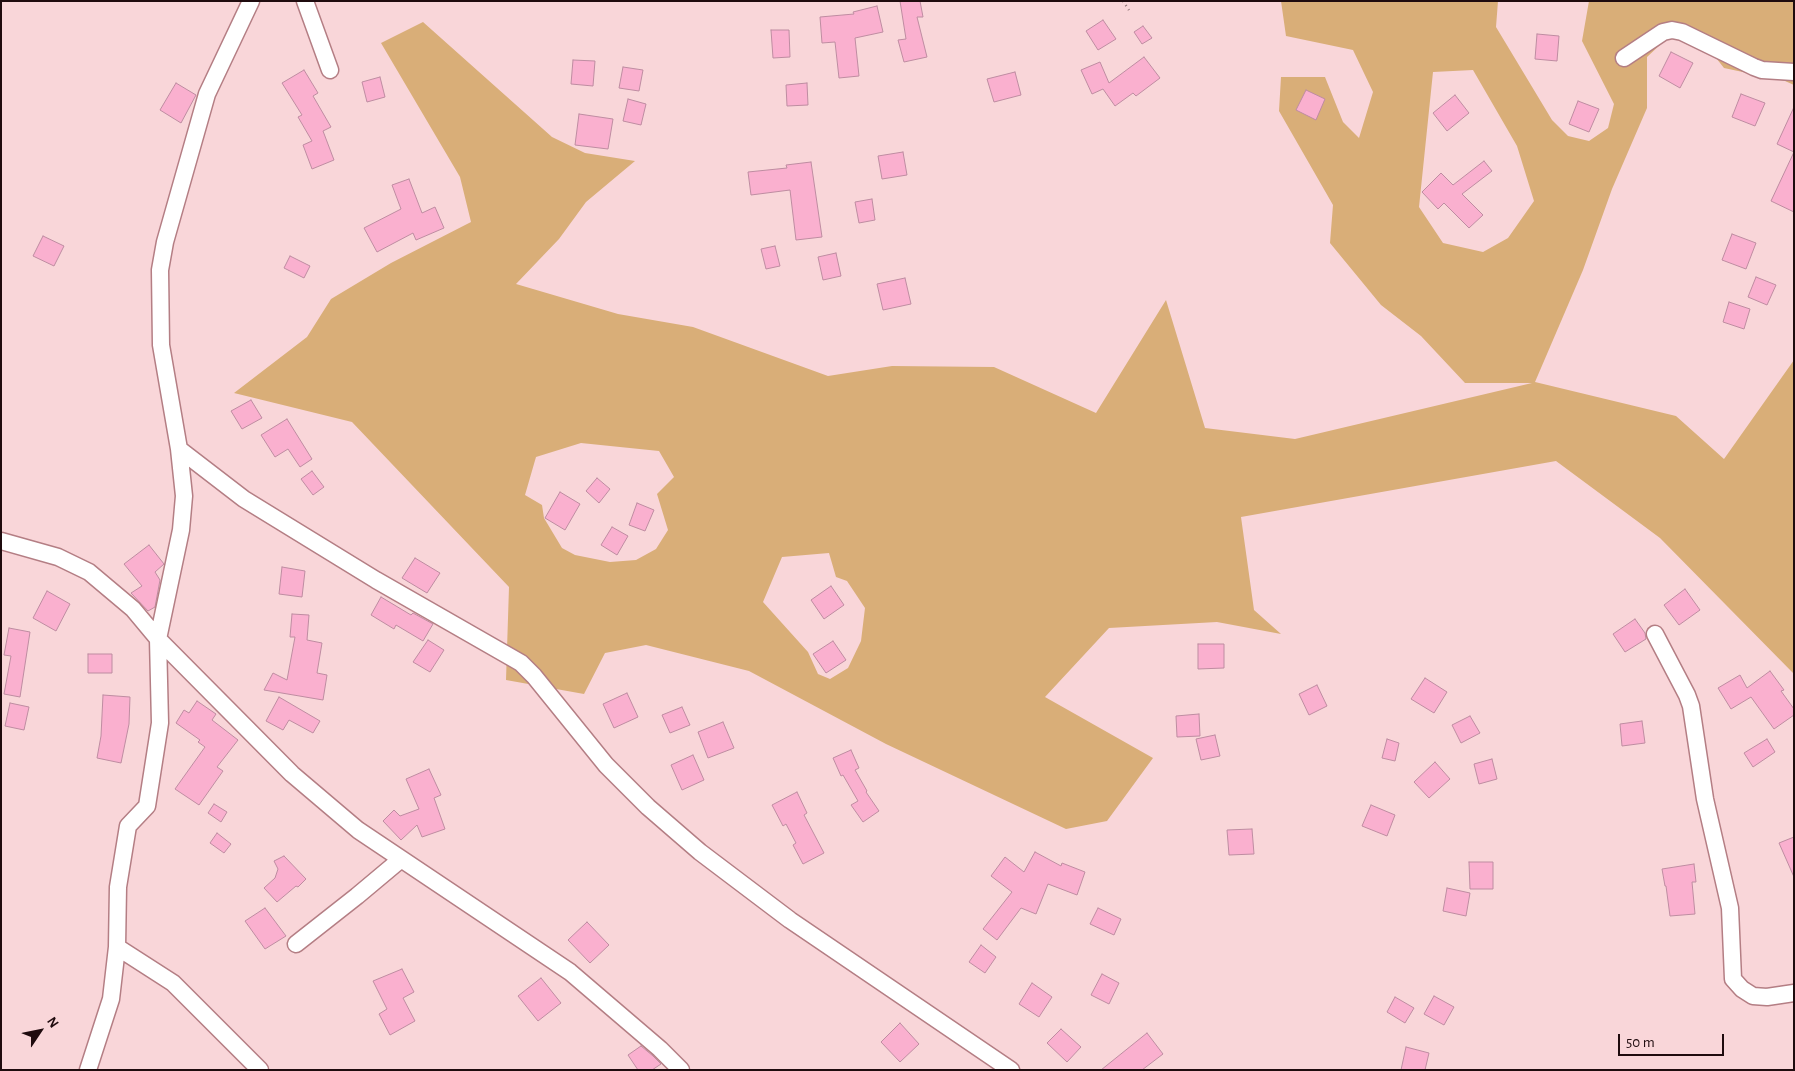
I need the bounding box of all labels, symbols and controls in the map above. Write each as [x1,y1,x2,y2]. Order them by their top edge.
north arrow [15,1006,65,1056]
text: N [44,1015,61,1031]
scale bar [1620,1024,1726,1056]
text: 50 m [1626,1035,1655,1050]

